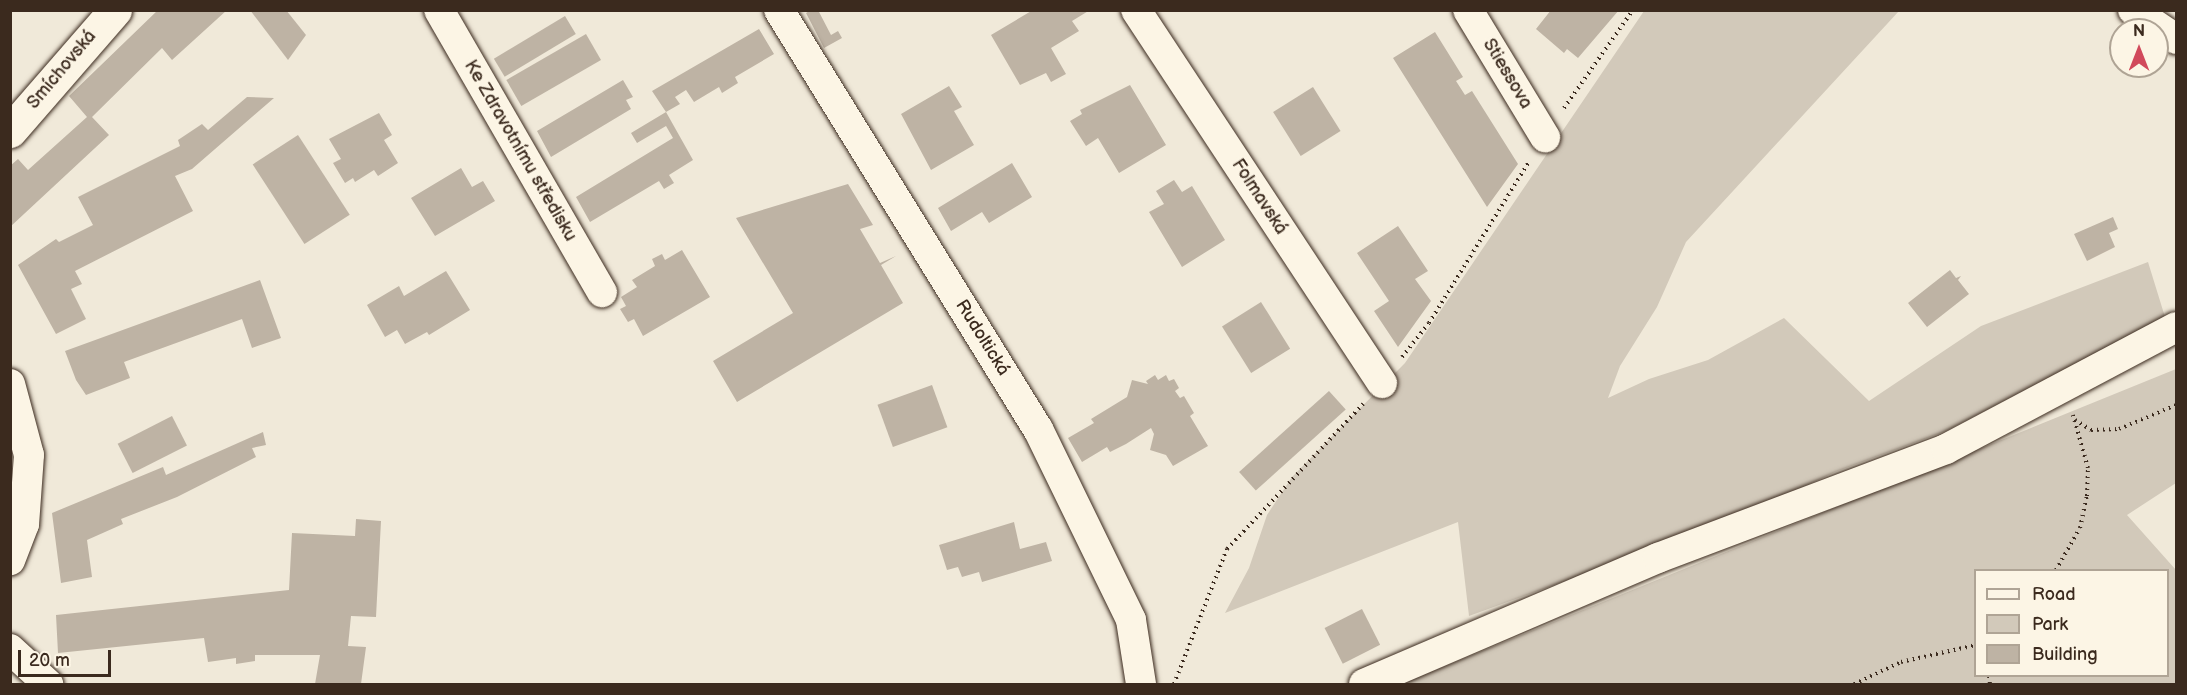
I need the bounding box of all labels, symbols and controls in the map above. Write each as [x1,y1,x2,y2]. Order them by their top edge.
north arrow [2109,18,2169,78]
text: N [2133,22,2145,41]
street label: Smíchovská [23,26,101,114]
street label: Stiessova [1478,35,1536,113]
street label: Ke Zdravotnímu středisku [459,56,581,246]
street label: Folmavská [1227,155,1291,239]
street label: Rudoltická [950,296,1014,380]
legend [1974,569,2169,677]
text: Road [2032,584,2076,605]
text: Park [2032,614,2068,635]
scale bar [21,638,114,676]
text: Building [2032,644,2098,665]
text: 20 m [29,650,70,671]

